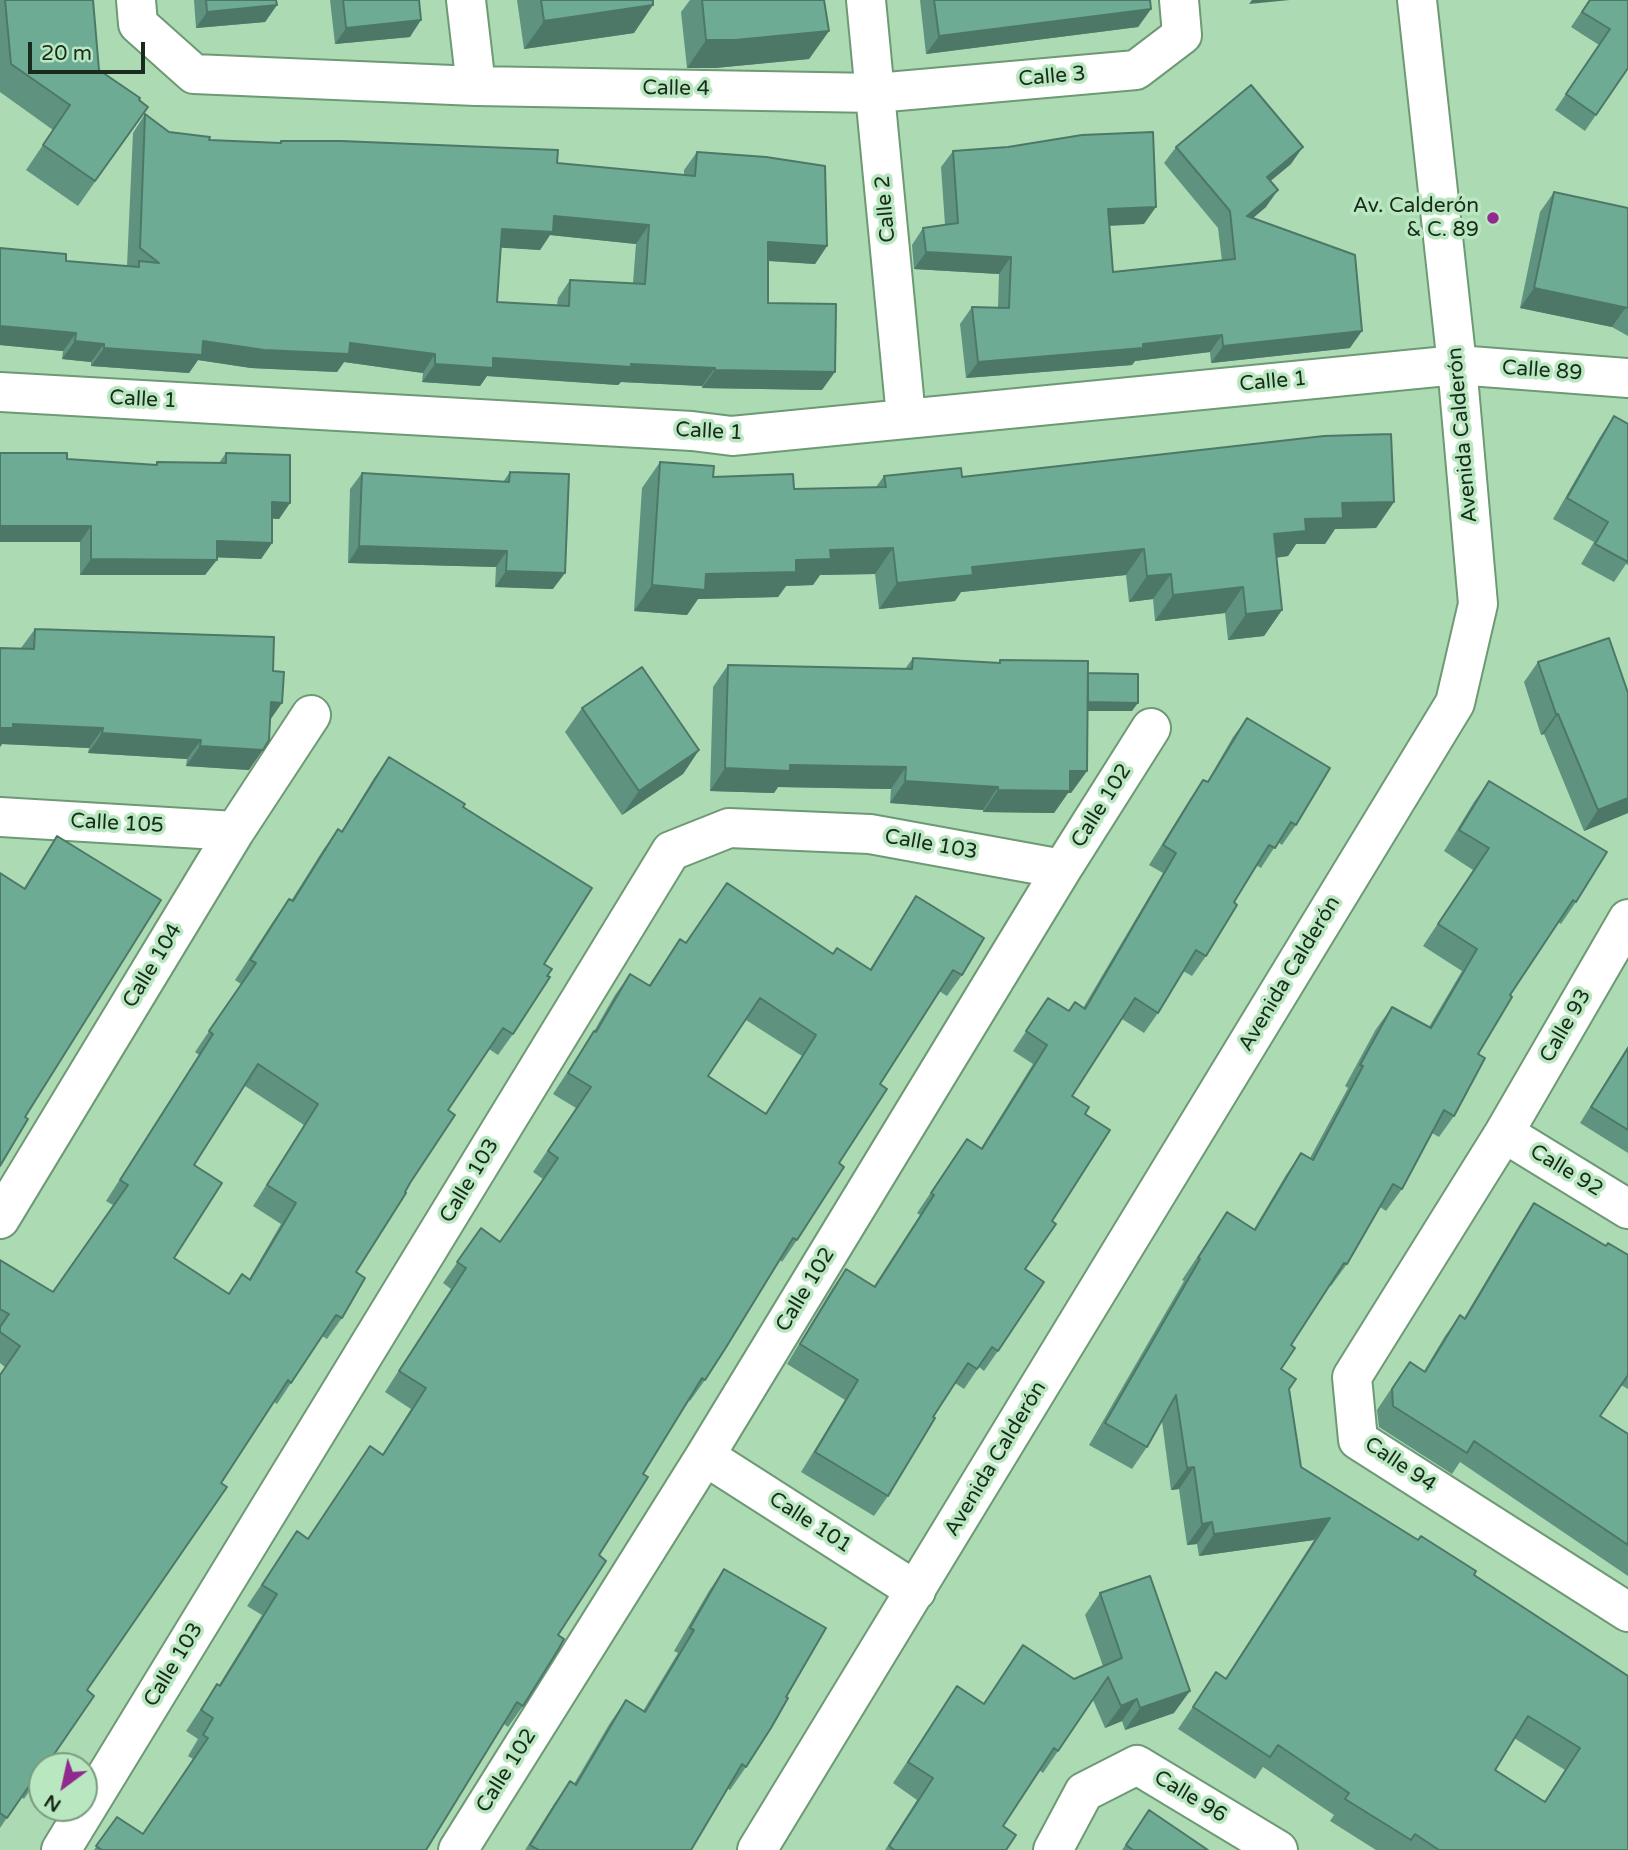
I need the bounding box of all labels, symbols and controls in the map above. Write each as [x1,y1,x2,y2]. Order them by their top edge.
scale bar [32,28,149,72]
text: 20 m [41,41,92,66]
street label: Calle 3 [1017,62,1087,92]
street label: Calle 4 [642,76,710,102]
street label: Calle 2 [871,174,901,244]
place label: Av. Calderón & C. 89 [1353,193,1479,243]
marker: Av. Calderón & C. 89 [1485,210,1501,226]
street label: Avenida Calderón [1443,346,1483,524]
street label: Calle 89 [1501,356,1583,386]
street label: Calle 1 [1238,367,1308,397]
street label: Calle 1 [109,386,177,414]
street label: Calle 1 [675,418,743,446]
street label: Calle 102 [1066,760,1138,852]
street label: Calle 105 [70,809,164,839]
street label: Calle 103 [883,824,979,866]
street label: Avenida Calderón [1234,892,1346,1056]
street label: Calle 104 [118,919,188,1013]
street label: Calle 93 [1535,985,1597,1067]
street label: Calle 103 [435,1134,505,1228]
street label: Calle 92 [1525,1139,1607,1203]
street label: Calle 102 [771,1243,841,1337]
street label: Avenida Calderón [940,1377,1052,1541]
street label: Calle 94 [1360,1432,1440,1498]
street label: Calle 101 [764,1487,856,1559]
street label: Calle 103 [139,1618,209,1712]
street label: Calle 102 [471,1725,543,1817]
north arrow [28,1752,98,1822]
street label: Calle 96 [1149,1765,1231,1829]
text: N [40,1790,65,1816]

